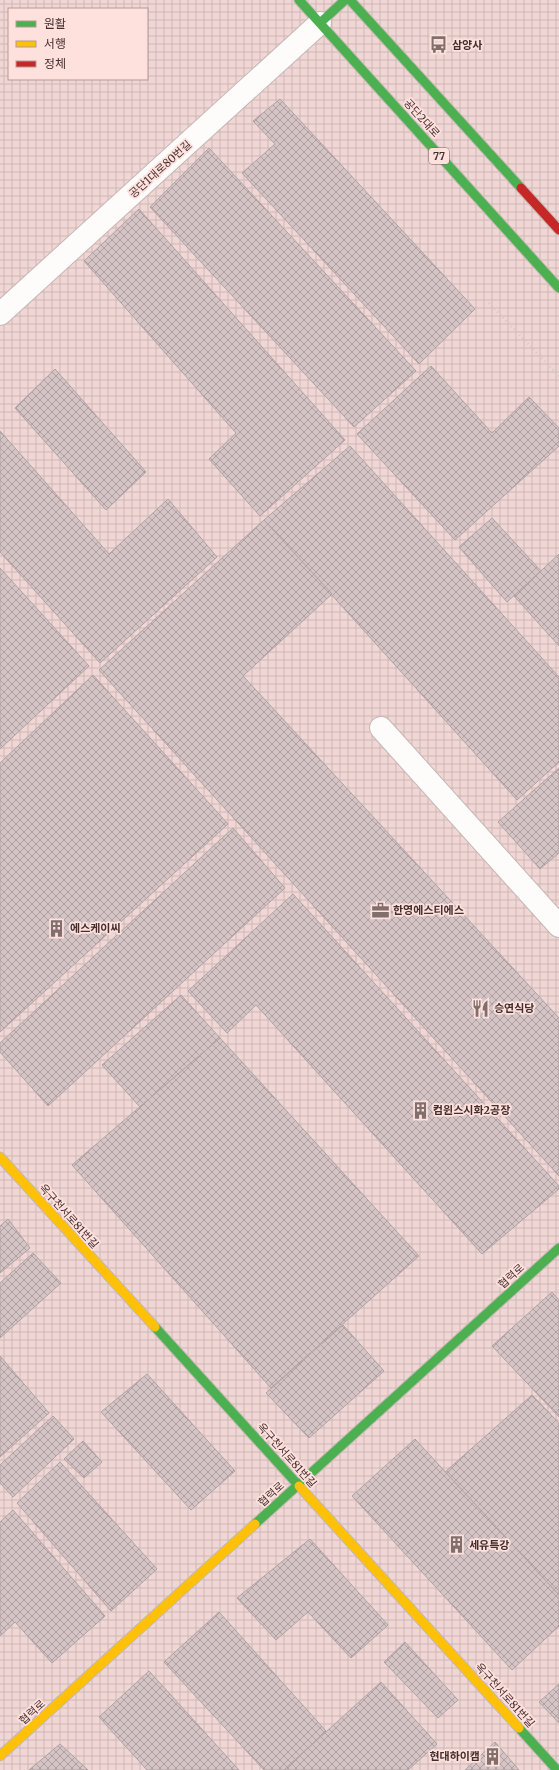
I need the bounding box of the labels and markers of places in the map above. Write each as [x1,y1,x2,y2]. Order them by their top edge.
bus stop icon: 삼양사 [429,35,449,55]
place label: 삼양사 [452,38,482,52]
office icon: 한영에스티에스 [370,900,390,920]
place label: 한영에스티에스 [393,903,464,917]
building icon: 에스케이씨 [47,918,67,938]
place label: 에스케이씨 [70,921,121,935]
restaurant icon: 승연식당 [471,998,491,1018]
place label: 승연식당 [494,1001,534,1015]
building icon: 컴윈스시화2공장 [410,1100,430,1120]
place label: 컴윈스시화2공장 [433,1103,510,1117]
building icon: 세유특강 [446,1535,466,1555]
place label: 세유특강 [469,1538,509,1552]
building icon: 현대하이캠 [483,1746,503,1766]
place label: 현대하이캠 [429,1749,480,1763]

